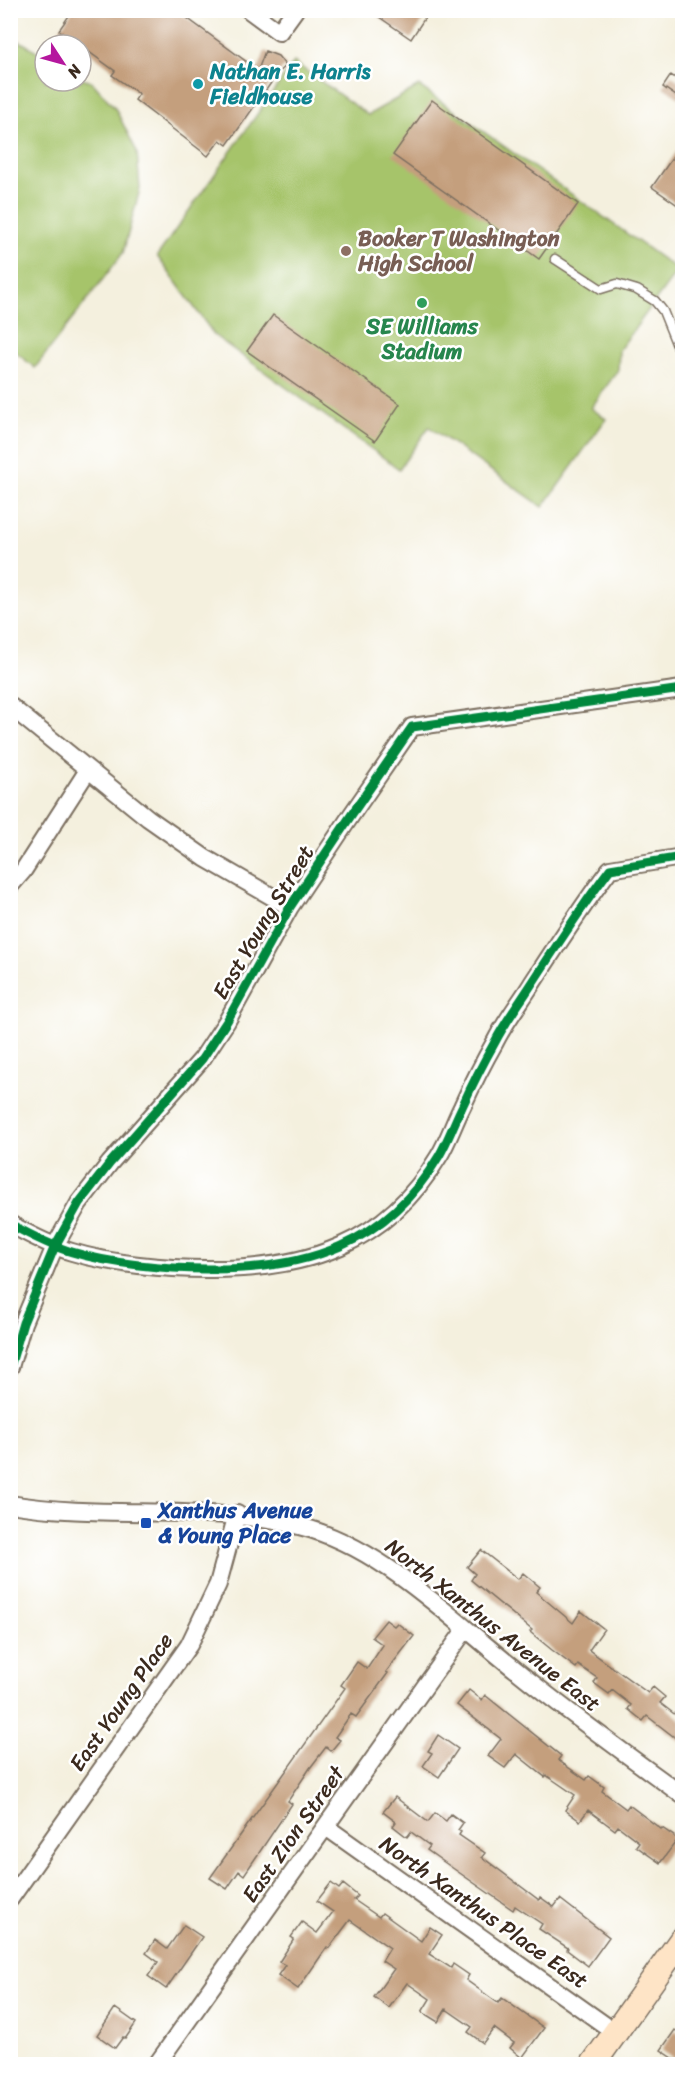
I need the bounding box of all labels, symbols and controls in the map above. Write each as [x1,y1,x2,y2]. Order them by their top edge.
north arrow [33,33,93,93]
place label: Nathan E. Harris Fieldhouse [209,52,371,116]
text: N [59,58,90,85]
marker: Nathan E. Harris Fieldhouse [191,77,205,91]
place label: Booker T Washington High School [357,219,560,283]
marker: Booker T Washington High School [339,244,353,258]
marker: SE Williams Stadium [415,296,429,310]
place label: SE Williams Stadium [365,307,479,371]
street label: East Young Street [201,837,325,1007]
place label: Xanthus Avenue & Young Place [156,1491,313,1555]
marker: Xanthus Avenue & Young Place [139,1516,153,1530]
street label: North Xanthus Avenue East [376,1528,610,1722]
street label: East Young Place [58,1624,184,1780]
street label: East Zion Street [231,1756,356,1911]
street label: North Xanthus Place East [371,1825,597,1999]

